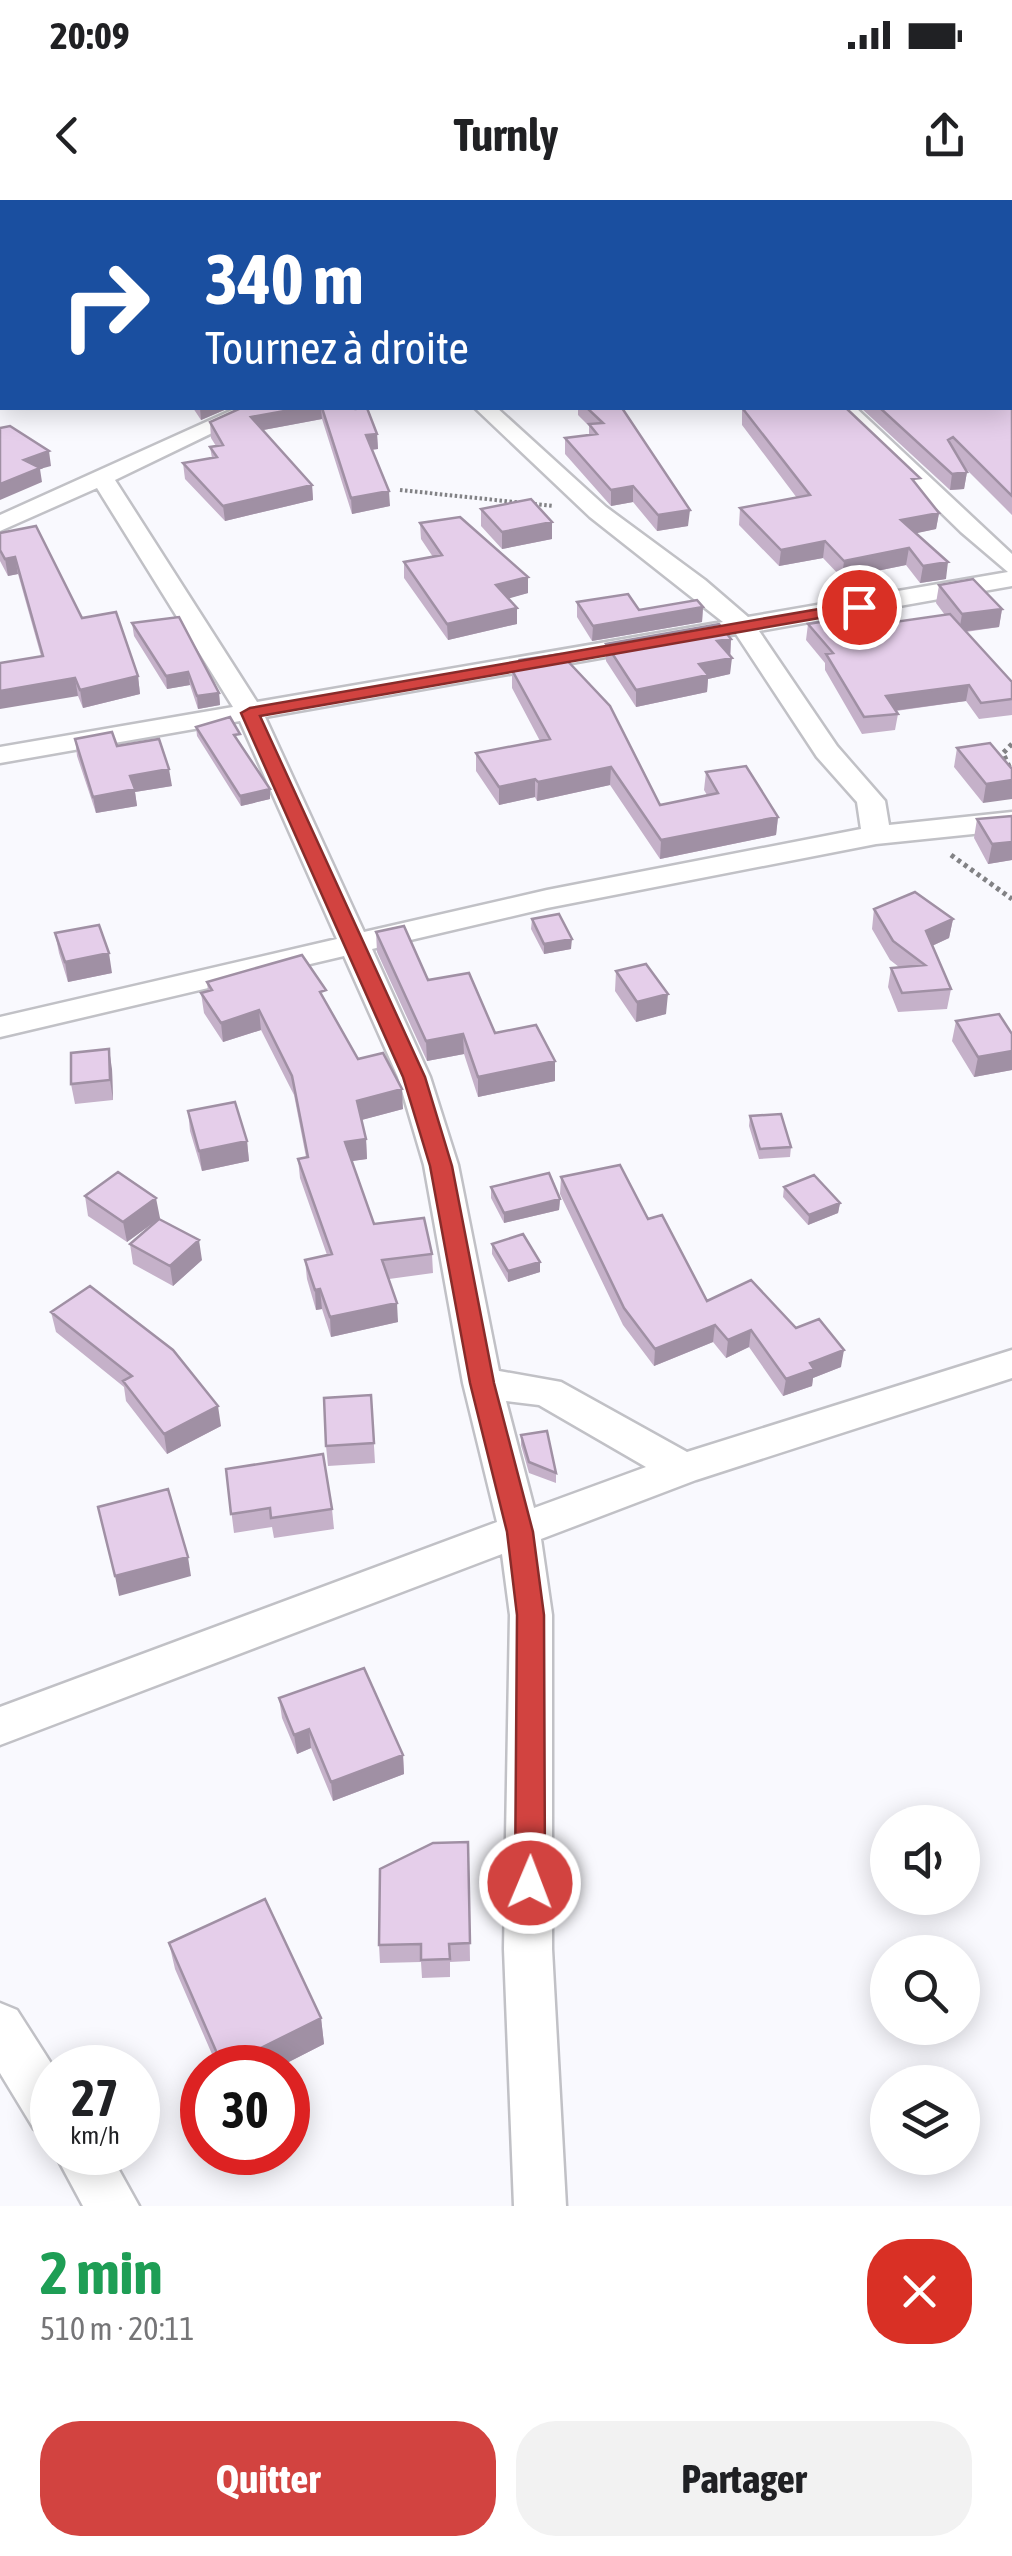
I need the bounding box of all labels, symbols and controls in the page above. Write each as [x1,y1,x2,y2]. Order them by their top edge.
text: 20:09 [50,14,130,57]
icon: back [40,108,95,163]
icon: share [917,108,972,163]
text: Turnly [454,109,558,161]
text: 340 m [205,239,364,319]
icon: right [40,240,170,370]
text: Tournez à droite [205,322,469,374]
pin [817,565,902,650]
icon: arrive [832,580,887,635]
map controls [870,1805,980,2175]
button: sound [870,1805,980,1915]
position arrow [478,1831,582,1935]
button: search [870,1935,980,2045]
speed limit sign: 30 [180,2045,310,2175]
button: layers [870,2065,980,2175]
text: 27 [71,2069,118,2127]
text: km/h [70,2121,120,2149]
text: 2 min [40,2238,163,2307]
button: close [867,2239,972,2344]
text: 510 m · 20:11 [40,2310,195,2347]
button: Quitter [40,2421,496,2536]
button: Partager [516,2421,972,2536]

